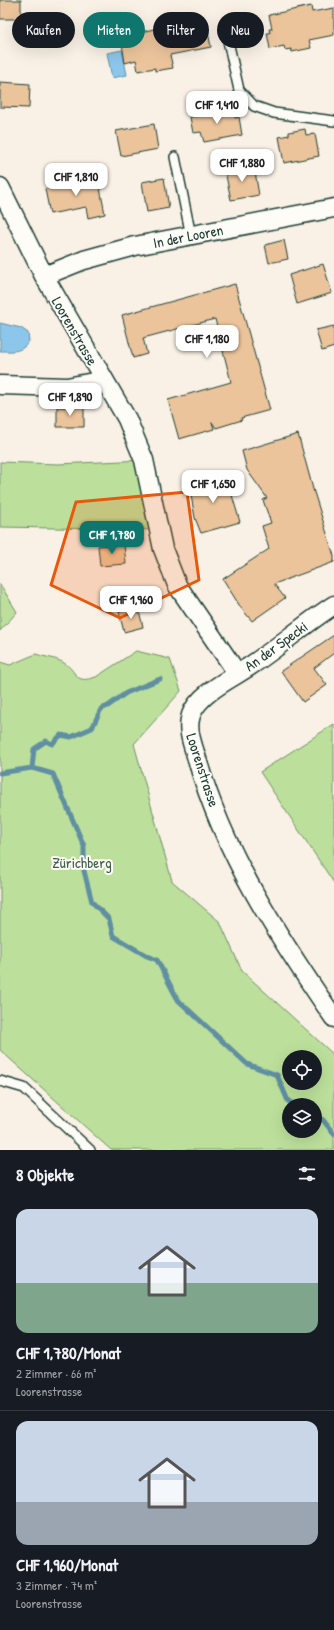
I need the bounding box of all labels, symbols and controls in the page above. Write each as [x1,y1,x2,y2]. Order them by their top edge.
chip: Kaufen [12,12,75,48]
chip: Mieten [83,12,145,48]
chip: Filter [153,12,209,48]
chip: Neu [217,12,264,48]
pin: CHF 1,410 [171,91,263,125]
text: CHF 1,410 [195,95,239,113]
pin: CHF 1,880 [196,149,288,183]
text: CHF 1,880 [219,153,265,171]
pin: CHF 1,810 [30,163,122,197]
text: CHF 1,810 [54,167,98,185]
street label: In der Looren [151,219,225,253]
street label: Loorenstrasse [47,293,103,369]
pin: CHF 1,180 [161,325,253,359]
text: CHF 1,180 [185,329,229,347]
pin: CHF 1,890 [24,383,116,417]
text: CHF 1,890 [48,387,92,405]
pin: CHF 1,650 [167,470,259,504]
text: CHF 1,650 [191,474,235,492]
pin: CHF 1,780 [66,521,158,555]
text: CHF 1,780 [89,525,135,543]
pin: CHF 1,960 [85,586,177,620]
text: CHF 1,960 [109,590,153,608]
street label: An der Specki [240,616,312,676]
street label: Loorenstrasse [181,730,225,810]
park label: Zürichberg [52,852,112,873]
map controls [282,1050,322,1138]
button: locate [282,1050,322,1090]
button: layers [282,1098,322,1138]
text: 8 Objekte [16,1163,74,1186]
icon: filters [296,1163,318,1185]
icon: home [131,1235,203,1307]
text: CHF 1,780/Monat [16,1341,121,1364]
text: 2 Zimmer · 66 m² [16,1364,96,1382]
text: Loorenstrasse [16,1382,82,1400]
icon: home [131,1447,203,1519]
text: CHF 1,960/Monat [16,1553,118,1576]
text: 3 Zimmer · 74 m² [16,1576,97,1594]
text: Loorenstrasse [16,1594,82,1612]

